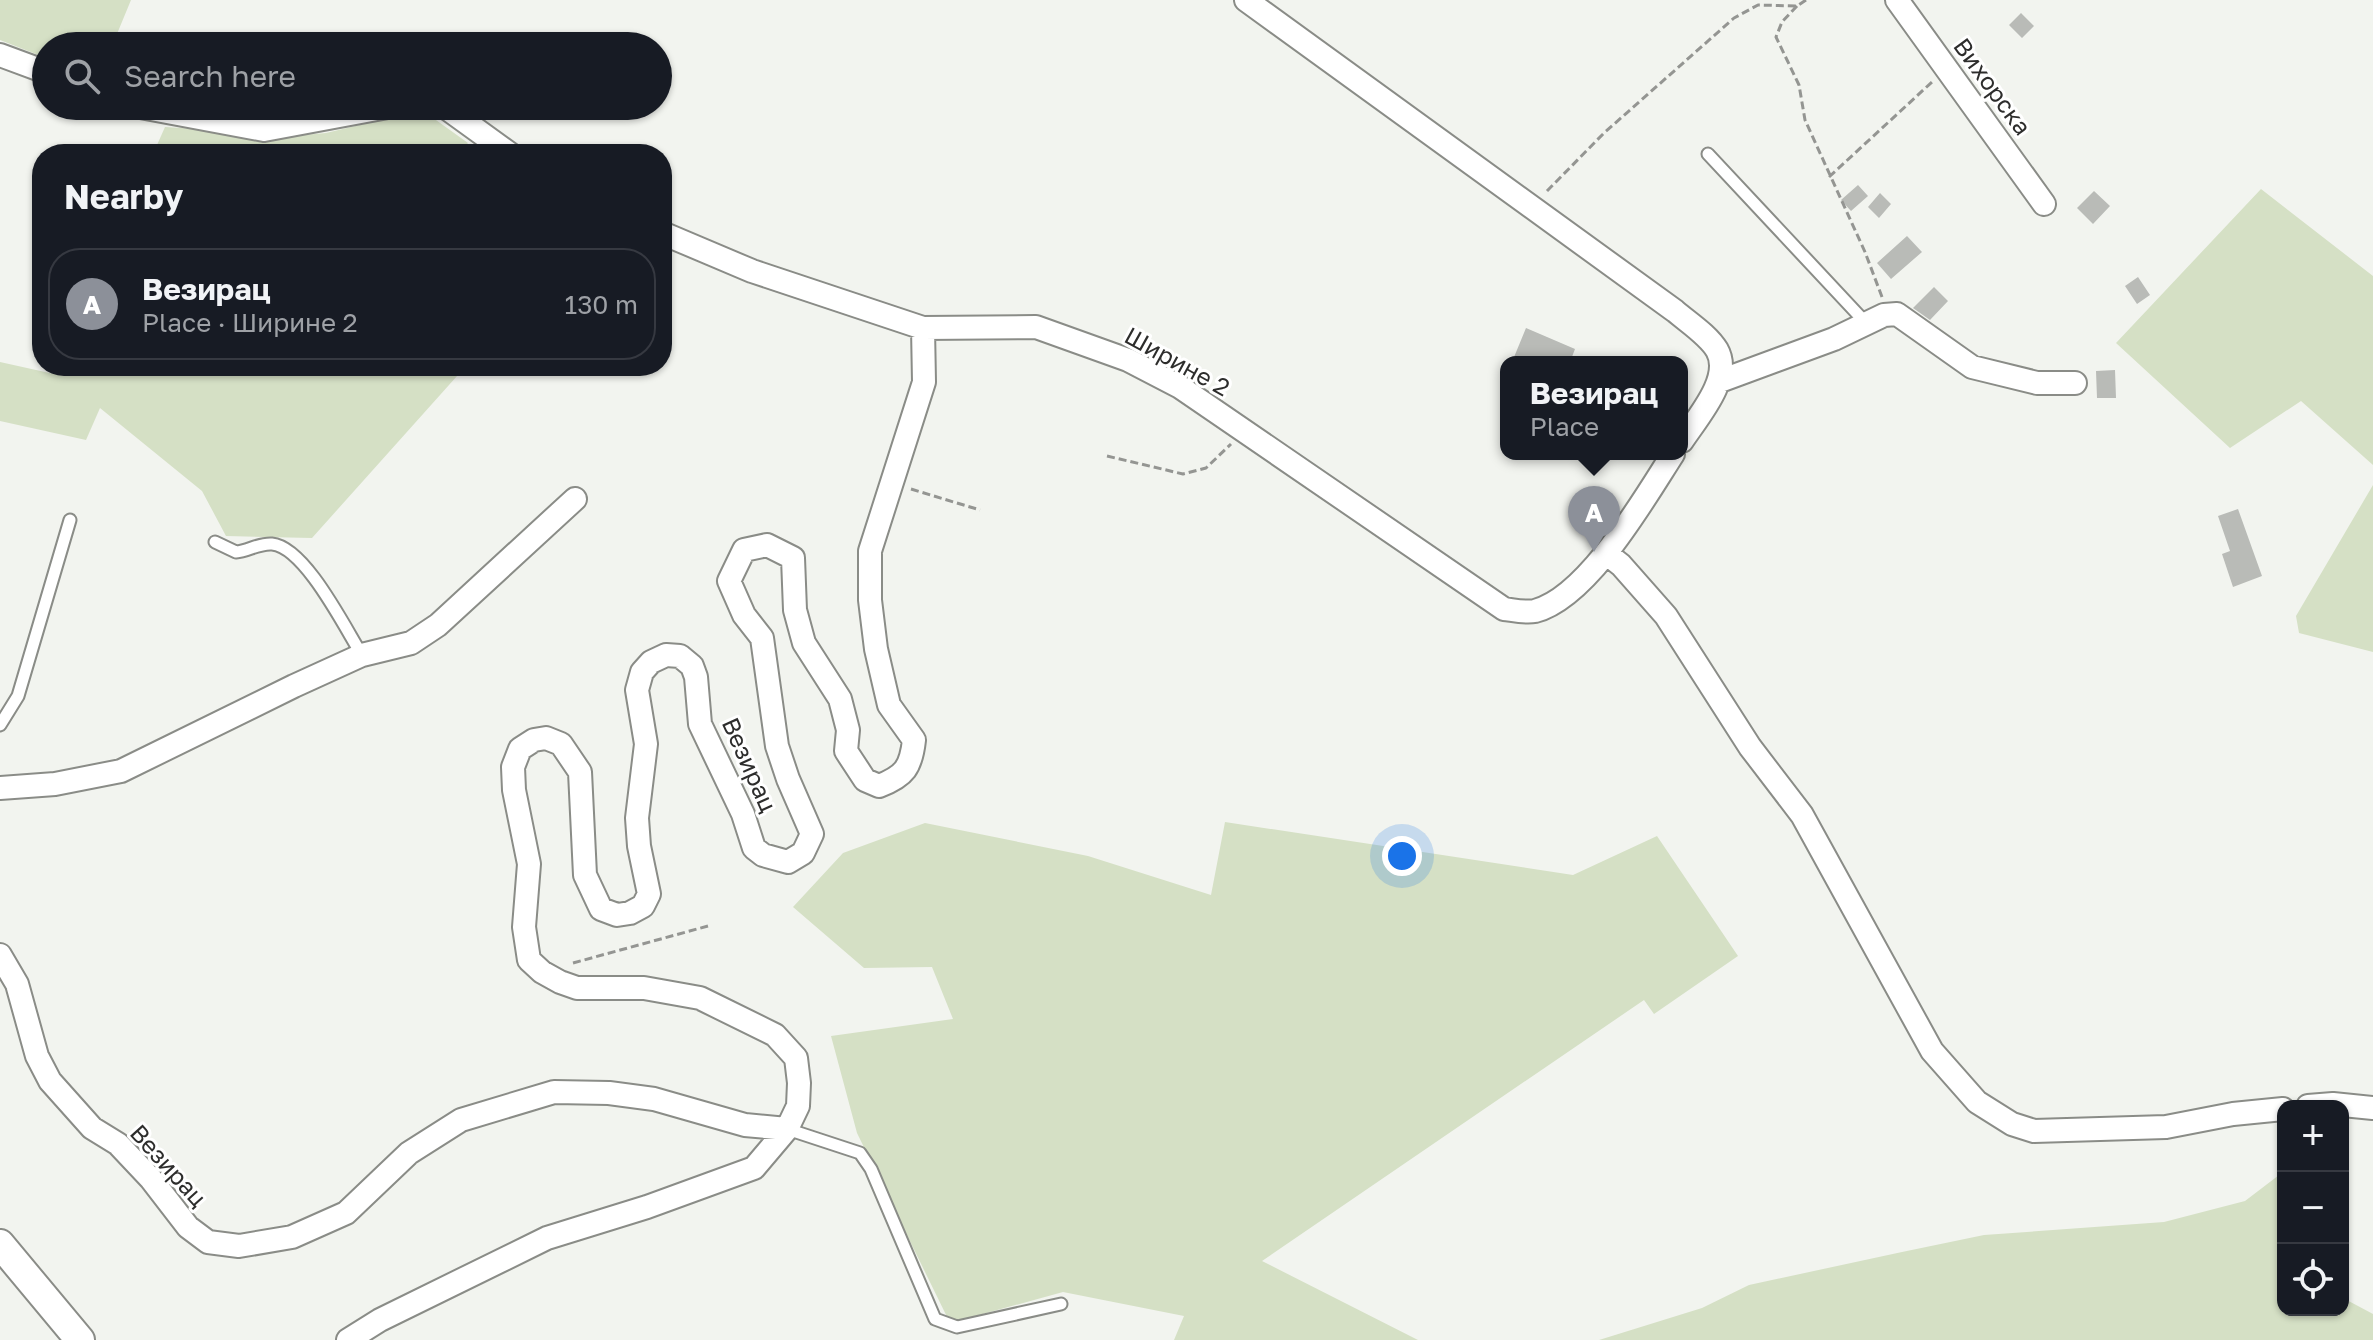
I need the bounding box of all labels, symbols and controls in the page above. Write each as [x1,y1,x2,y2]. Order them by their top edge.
search box [32,32,672,120]
street label: Вихорска [1948,32,2038,140]
icon: search [60,54,104,98]
text: Search here [124,58,296,94]
text: Nearby [64,176,184,216]
text: Везирац [142,271,271,307]
text: A [83,289,101,320]
text: 130 m [565,289,638,320]
text: Place · Ширине 2 [142,307,358,338]
street label: Ширине 2 [1120,320,1235,401]
popup [1500,356,1688,460]
text: Везирац [1530,375,1658,411]
text: Place [1530,411,1599,442]
pin: A [1568,486,1620,552]
street label: Везирац [717,713,784,816]
your location [1382,836,1422,876]
map controls [2277,1100,2349,1316]
button: + [2277,1100,2349,1172]
street label: Везирац [125,1118,214,1212]
button: − [2277,1172,2349,1244]
button: locate [2277,1244,2349,1316]

